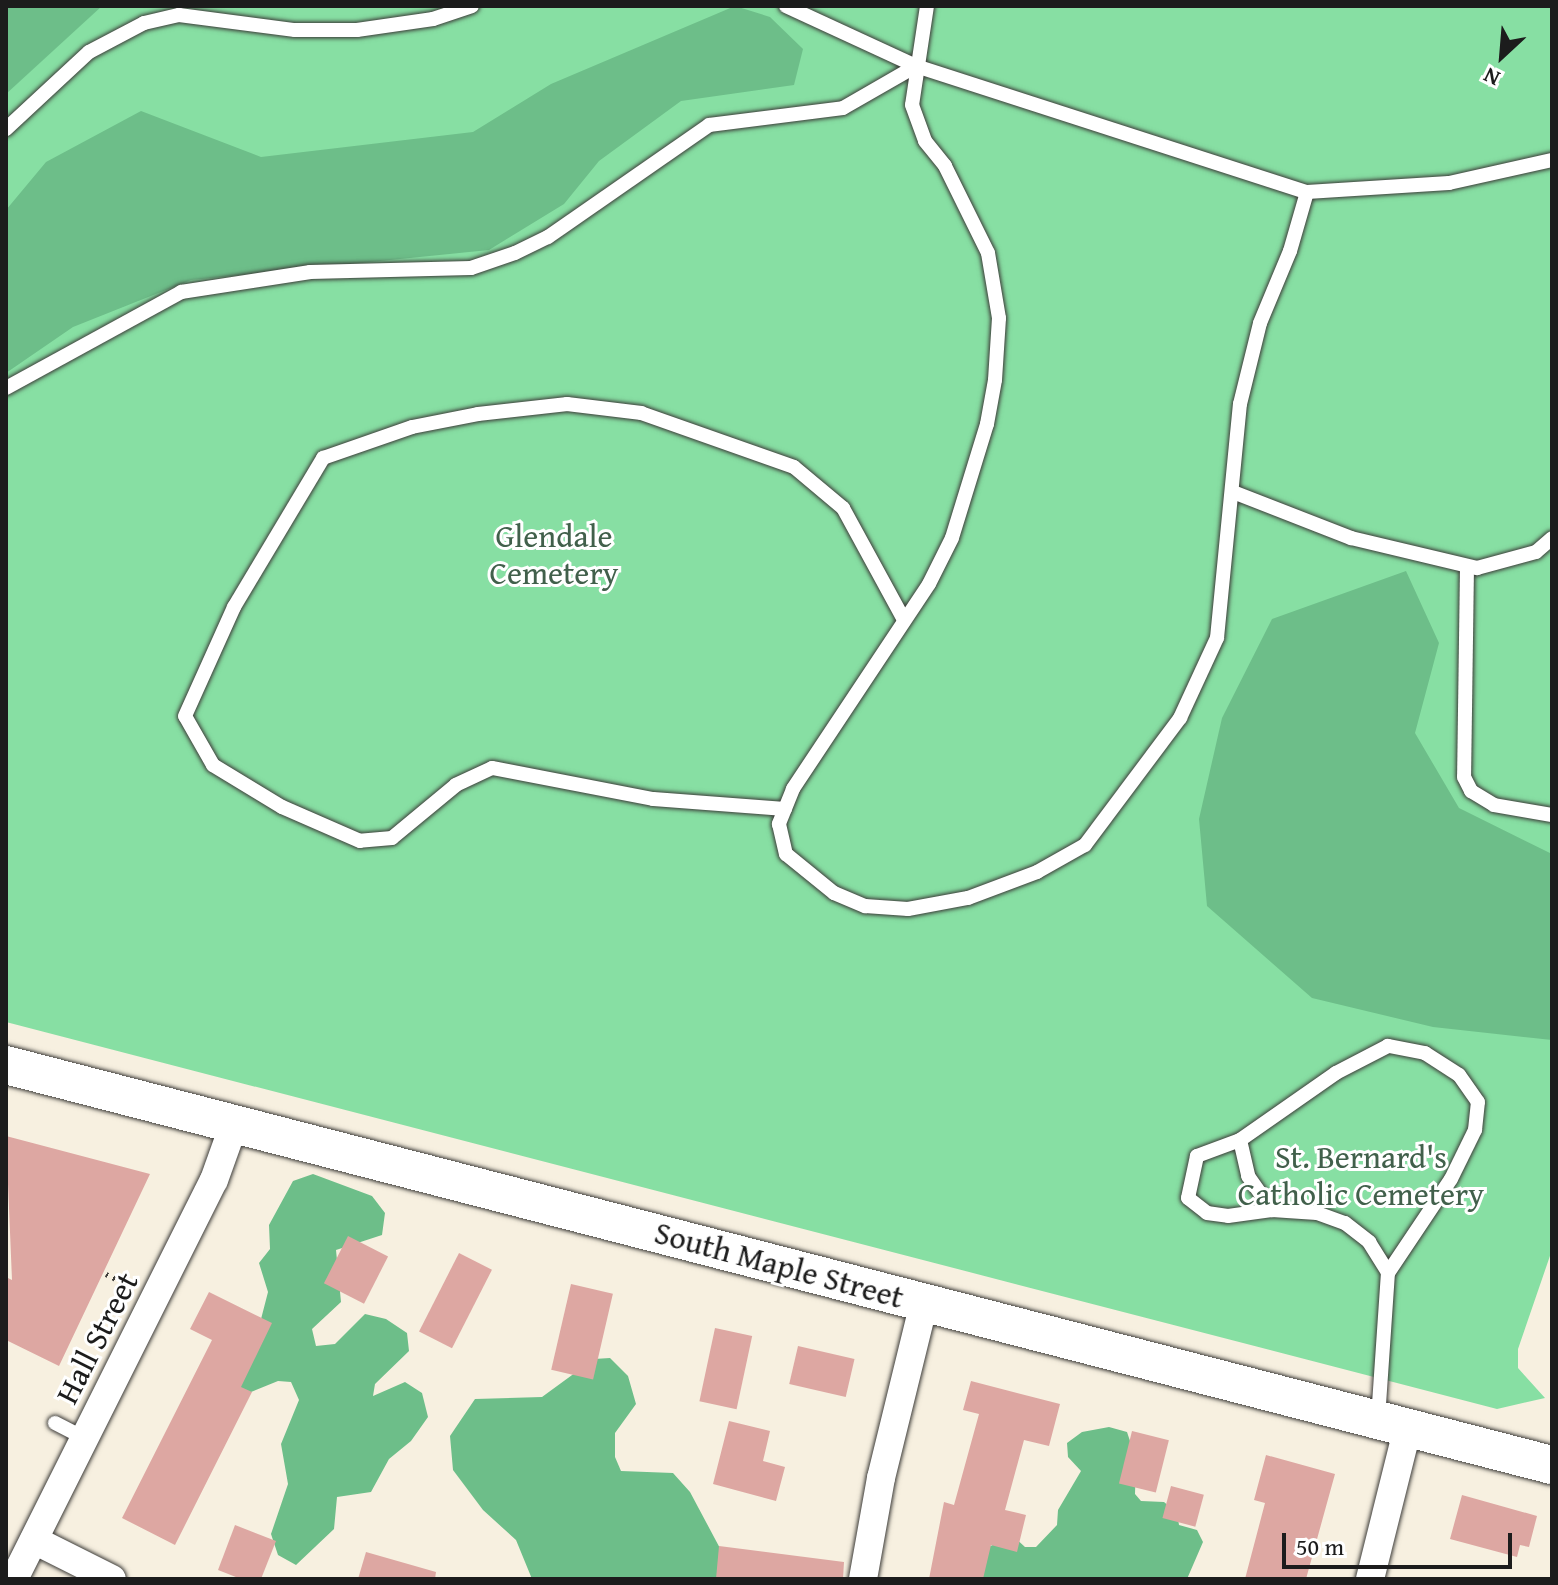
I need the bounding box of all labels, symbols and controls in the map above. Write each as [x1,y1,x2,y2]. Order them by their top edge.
north arrow [1462,16,1542,96]
text: N [1478,60,1505,95]
park label: Glendale Cemetery [490,518,618,593]
park label: St. Bernard's Catholic Cemetery [1238,1139,1484,1214]
street label: South Maple Street [650,1213,908,1317]
street label: Hall Street [48,1266,146,1410]
scale bar [1286,1517,1516,1567]
text: 50 m [1296,1529,1344,1564]

